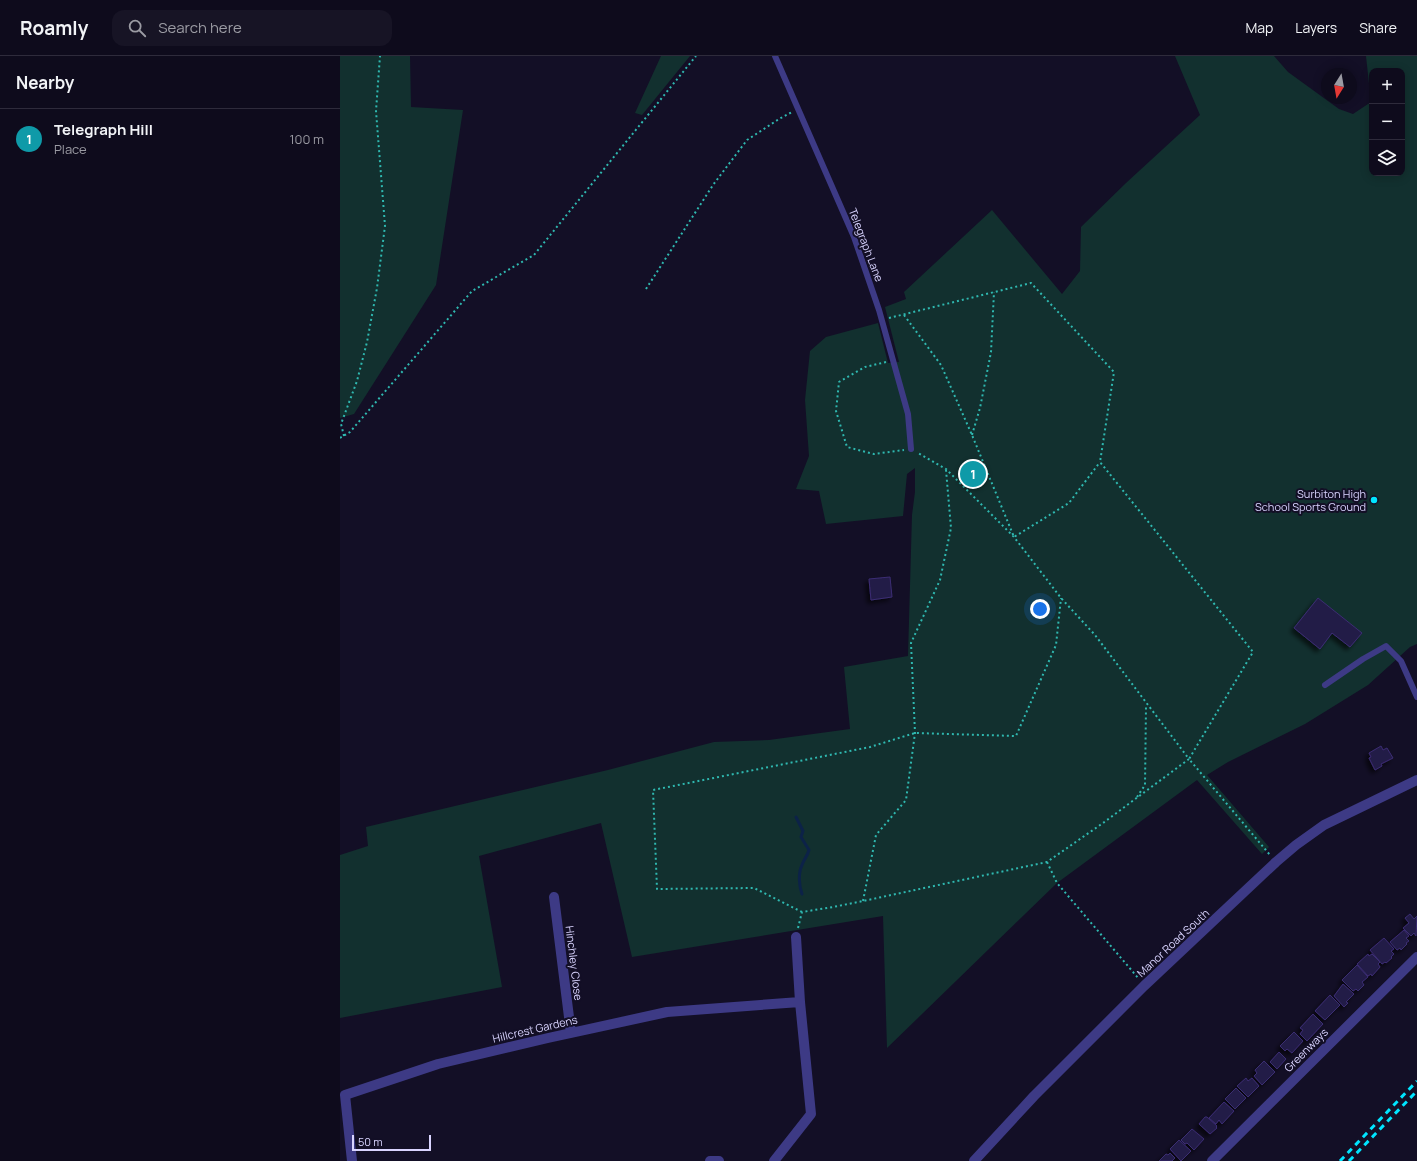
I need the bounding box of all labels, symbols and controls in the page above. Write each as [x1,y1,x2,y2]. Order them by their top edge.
search box [112,10,392,46]
text: Roamly [20,15,88,41]
icon: search [126,17,148,39]
text: Search here [158,17,242,38]
text: Map [1245,18,1273,37]
text: Layers [1295,18,1337,37]
text: Share [1359,18,1397,37]
north arrow [1321,68,1357,104]
map controls [1369,68,1405,176]
button: + [1369,68,1405,104]
text: Nearby [16,71,74,94]
button: − [1369,104,1405,140]
text: Telegraph Hill [54,119,153,140]
text: 1 [26,130,32,148]
text: 100 m [289,130,324,148]
text: Place [54,140,87,158]
button: layers [1369,140,1405,176]
street label: Telegraph Lane [846,206,888,284]
pin: 1 [960,459,986,489]
place label: Surbiton High School Sports Ground [1255,486,1366,514]
marker: Surbiton High School Sports Ground [1369,495,1379,505]
your location [1030,599,1050,619]
street label: Manor Road South [1133,905,1212,980]
street label: Hinchley Close [562,925,587,1002]
street label: Hillcrest Gardens [491,1011,579,1046]
street label: Greenways [1280,1024,1331,1075]
scale bar [352,1133,431,1152]
text: 50 m [358,1134,383,1149]

